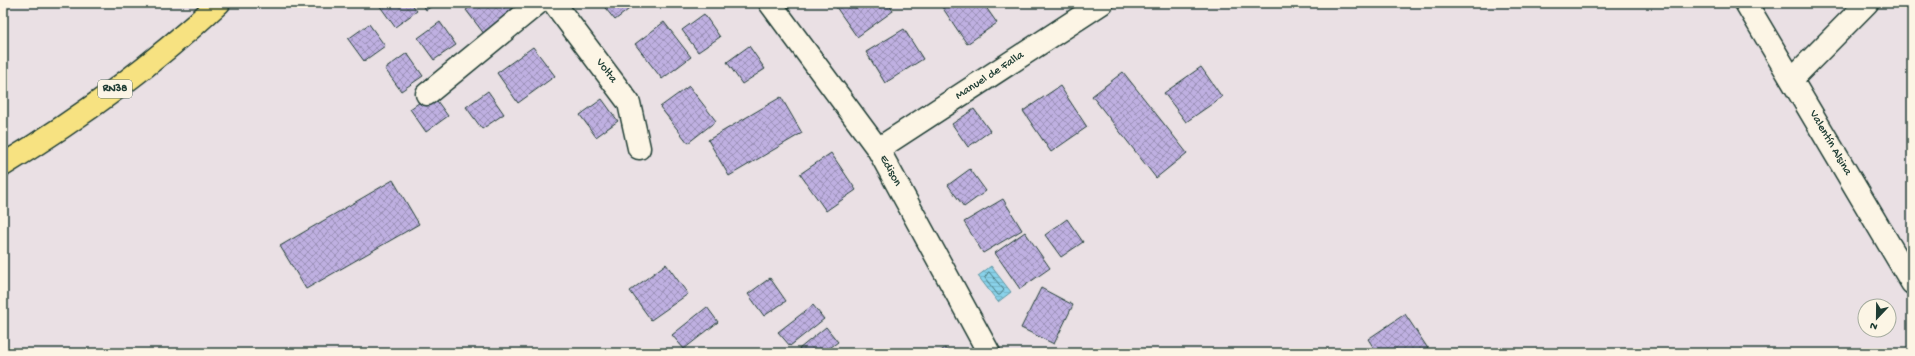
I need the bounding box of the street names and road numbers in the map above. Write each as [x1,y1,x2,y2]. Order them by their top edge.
street label: Manuel de Falla [953,48,1027,103]
street label: Volta [592,55,620,86]
road number: RN38 [98,80,132,98]
street label: Valentín Alsina [1805,107,1854,178]
street label: Edison [876,153,904,189]

